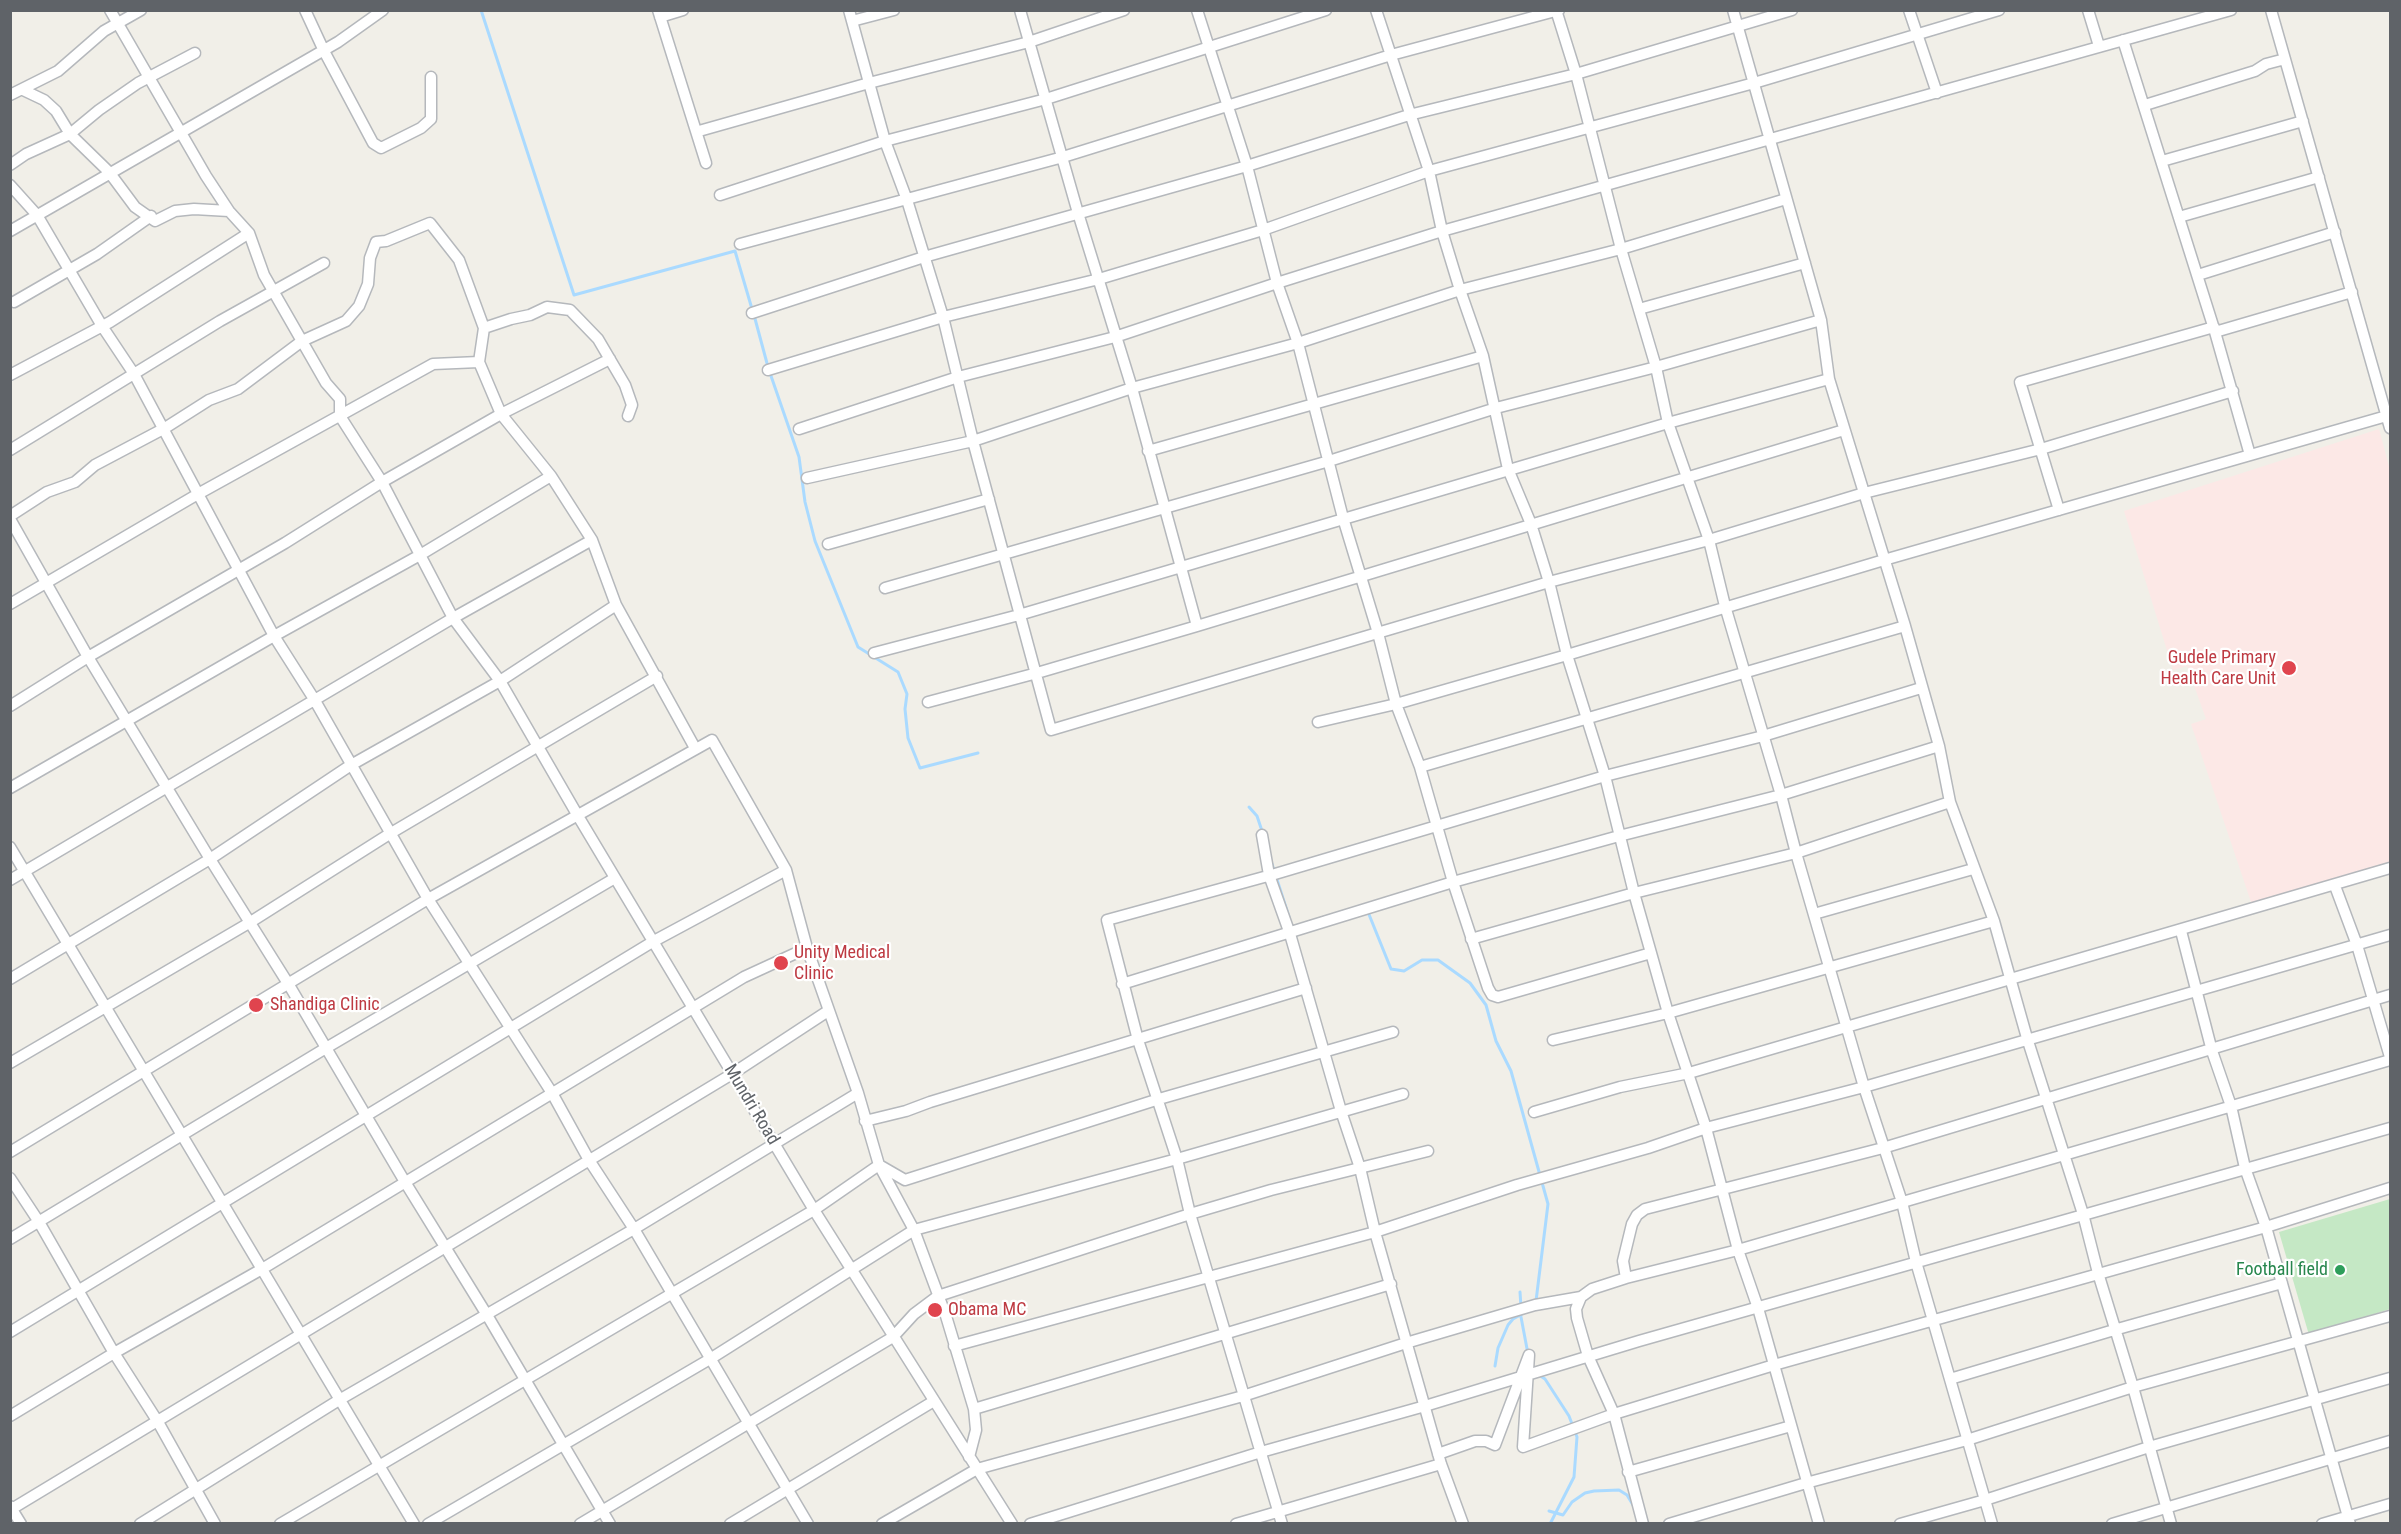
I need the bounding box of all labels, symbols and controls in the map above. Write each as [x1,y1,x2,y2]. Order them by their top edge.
place label: Gudele Primary Health Care Unit [2161,647,2276,690]
marker: Gudele Primary Health Care Unit [2280,659,2298,677]
place label: Unity Medical Clinic [794,942,890,984]
marker: Unity Medical Clinic [772,954,790,972]
place label: Shandiga Clinic [270,994,380,1016]
marker: Shandiga Clinic [247,996,265,1014]
street label: Mundri Road [719,1061,783,1149]
place label: Football field [2236,1259,2328,1281]
marker: Football field [2333,1263,2347,1277]
place label: Obama MC [948,1299,1026,1321]
marker: Obama MC [926,1301,944,1319]

